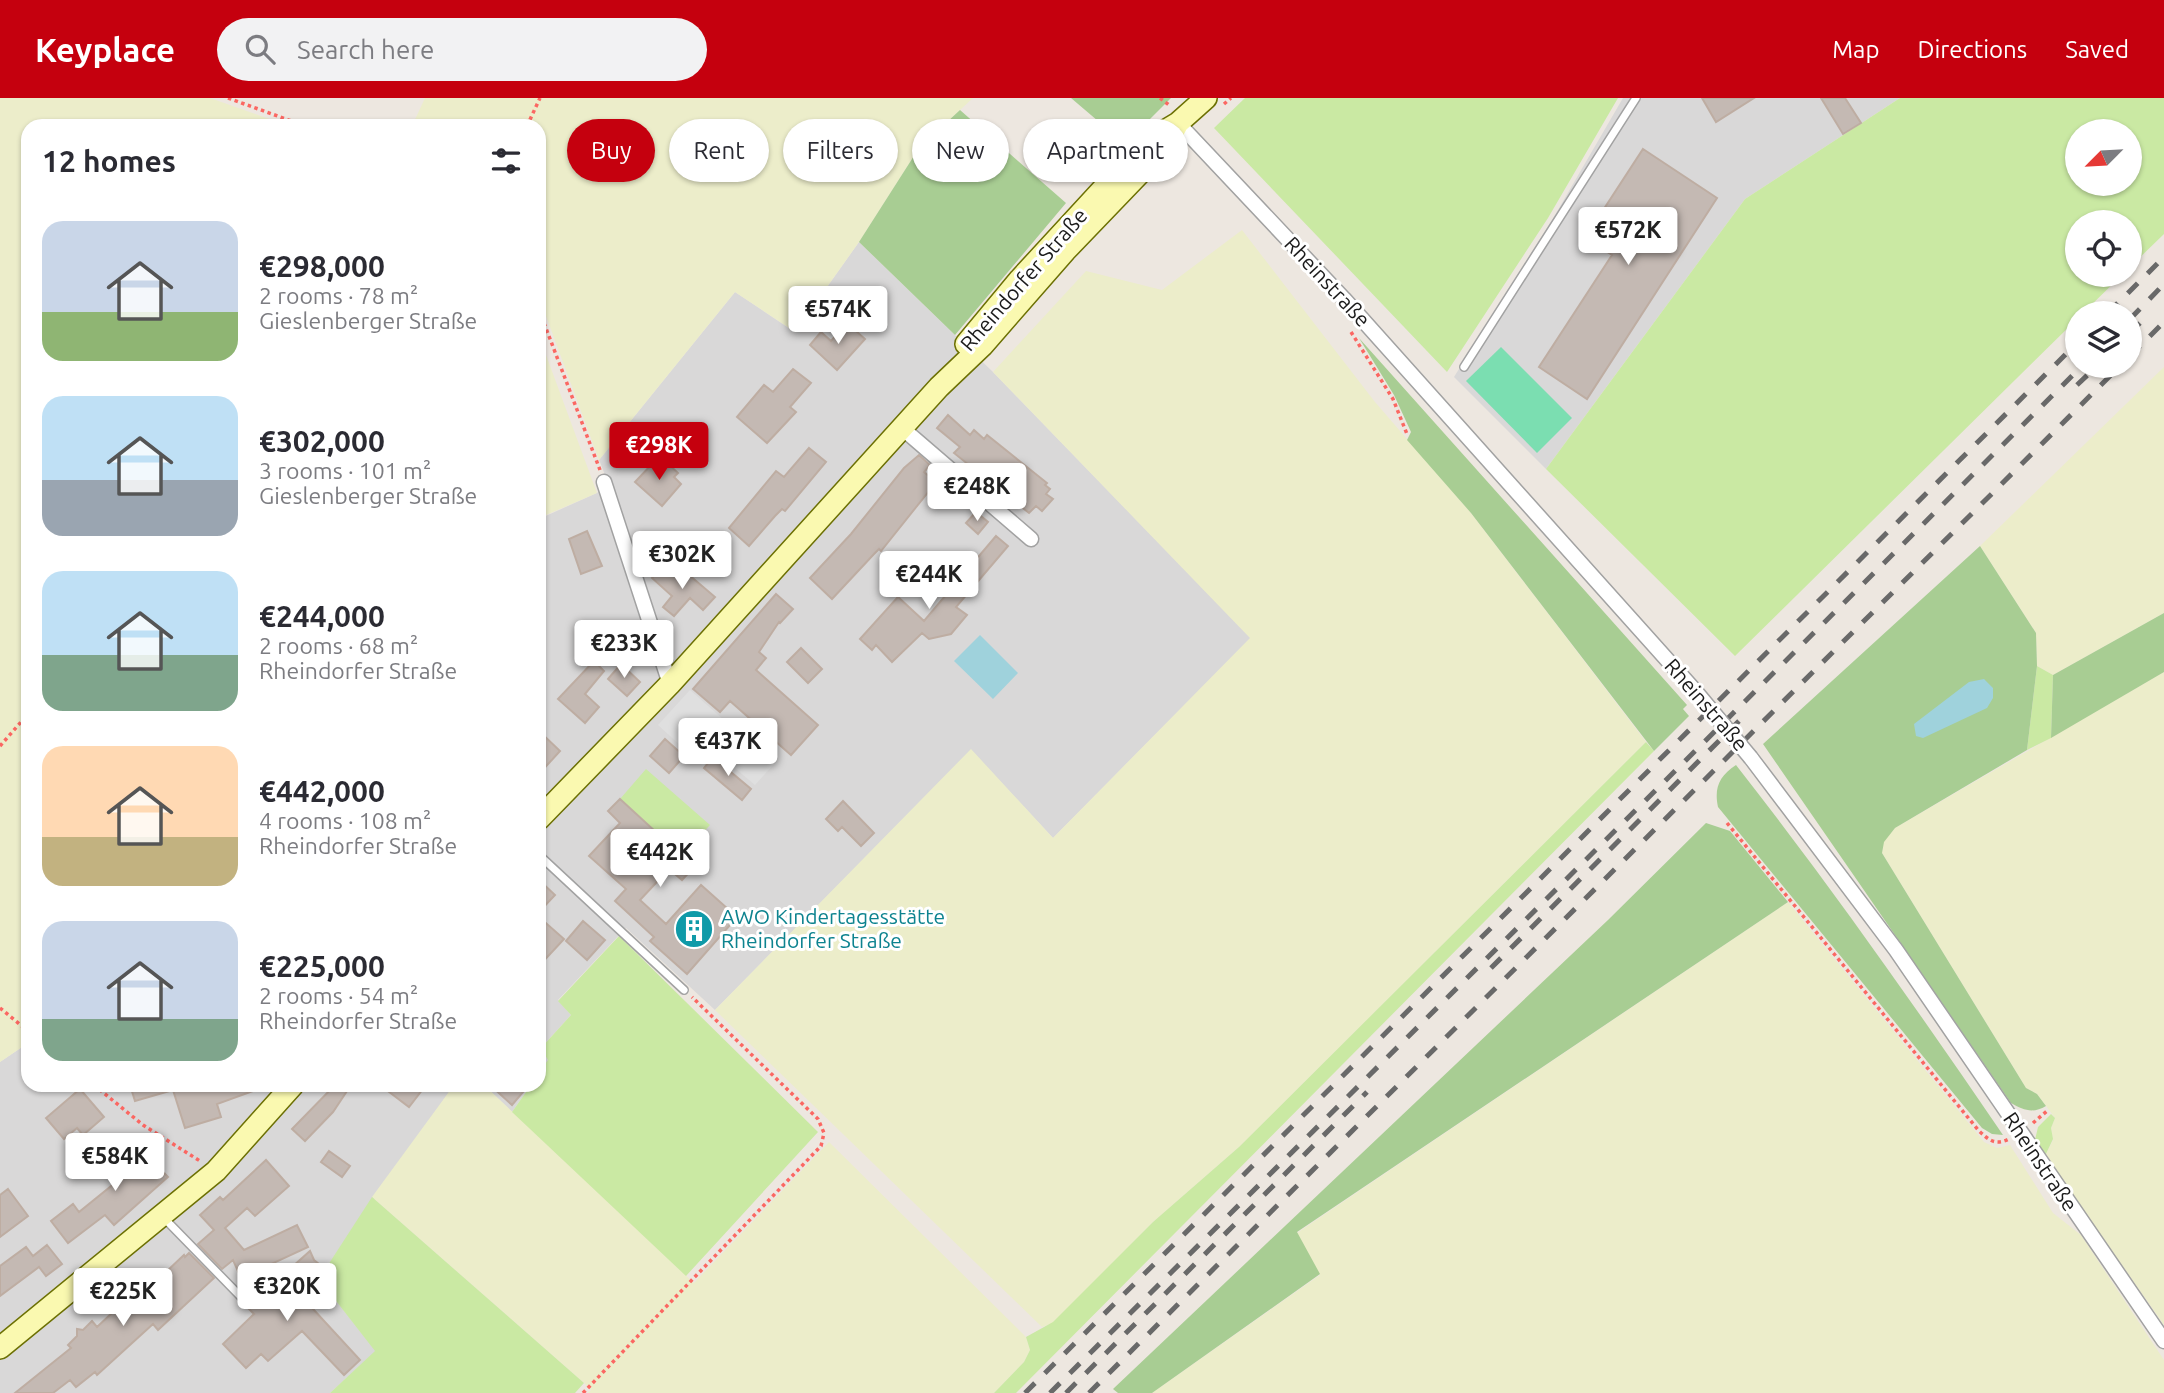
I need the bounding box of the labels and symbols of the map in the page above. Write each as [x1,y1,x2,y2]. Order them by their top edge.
north arrow [2065,119,2142,196]
street label: Rheindorfer Straße [955,203,1092,355]
pin: €572K [1579,208,1677,267]
street label: Rheinstraße [1280,231,1375,331]
pin: €574K [789,286,887,346]
pin: €298K [610,422,708,482]
pin: €248K [928,464,1026,523]
pin: €302K [633,532,731,591]
pin: €244K [880,552,978,611]
pin: €233K [575,620,673,680]
street label: Rheinstraße [1660,653,1753,755]
pin: €437K [679,718,777,778]
pin: €442K [611,830,709,889]
place label: AWO Kindertagesstätte Rheindorfer Straße [721,904,945,952]
building icon: AWO Kindertagesstätte Rheindorfer Straße [673,908,715,950]
street label: Rheinstraße [1999,1107,2083,1215]
pin: €584K [66,1134,164,1193]
pin: €320K [238,1264,336,1323]
pin: €225K [74,1268,172,1328]

